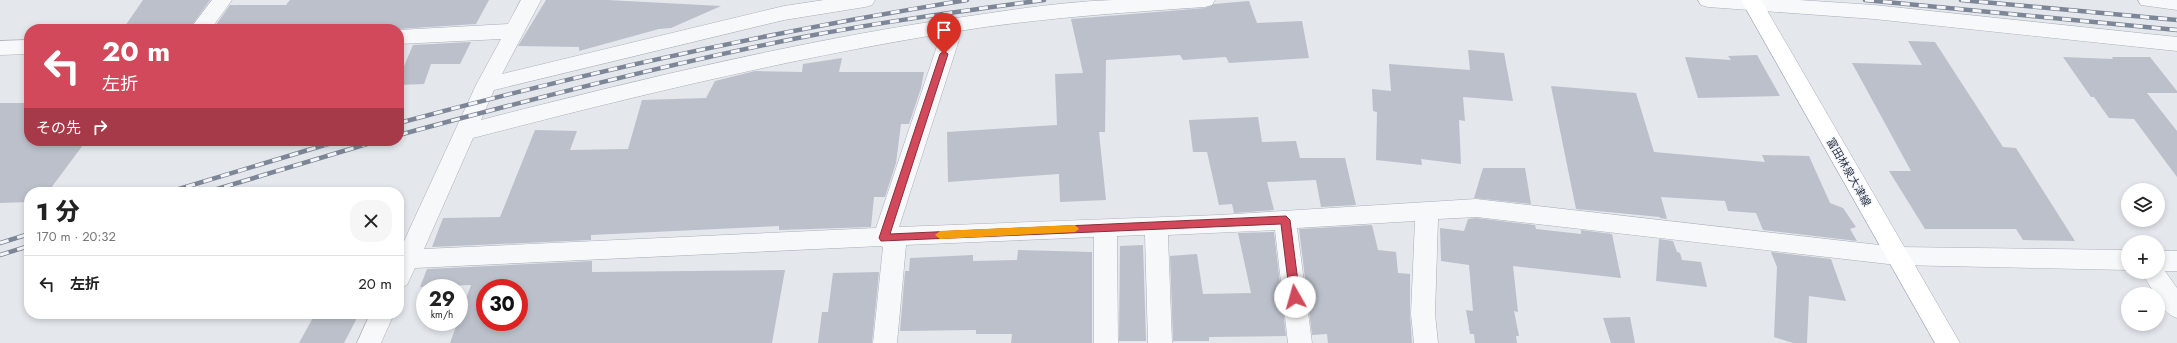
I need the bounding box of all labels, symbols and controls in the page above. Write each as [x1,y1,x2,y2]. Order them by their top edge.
pin [927,13,961,54]
icon: arrive [933,19,955,41]
text: 20 m [102,31,170,72]
icon: left [36,40,88,92]
text: 左折 [102,71,138,97]
icon: right [89,116,111,138]
text: その先 [36,117,81,139]
street label: 富田林泉大津線 [1823,135,1875,209]
map controls [2121,183,2165,331]
button: layers [2121,183,2165,227]
text: 1 分 [36,194,80,229]
button: close [350,200,392,242]
text: 170 m · 20:32 [36,227,116,246]
button: + [2121,235,2165,279]
icon: left [36,273,58,295]
text: 左折 [70,273,100,295]
text: 20 m [358,273,392,295]
position arrow [1274,276,1316,318]
speed limit sign: 30 [476,279,528,331]
text: 29 [429,285,455,314]
button: − [2121,287,2165,331]
text: km/h [431,307,453,322]

